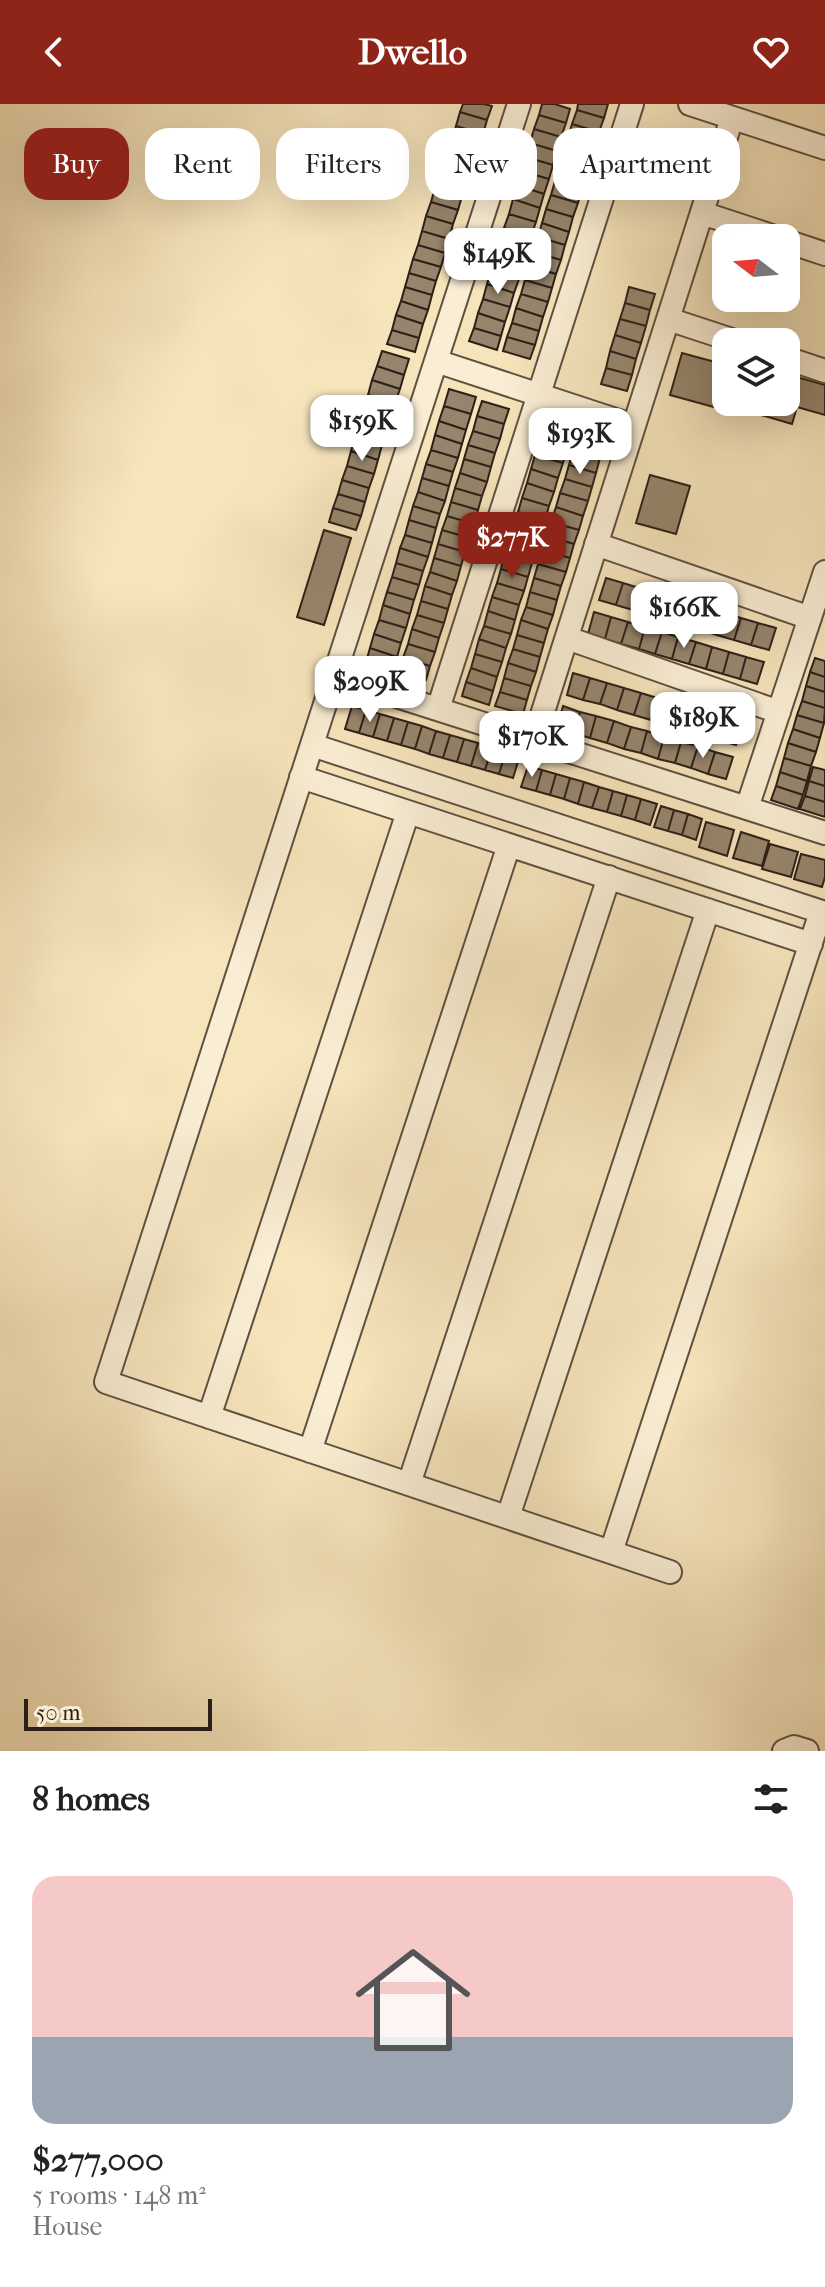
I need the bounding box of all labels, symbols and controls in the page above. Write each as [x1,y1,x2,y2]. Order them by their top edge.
icon: back [32,30,76,74]
icon: heart [749,30,793,74]
text: Dwello [358,31,467,73]
chip: Buy [24,128,129,200]
chip: Rent [145,128,260,200]
chip: Filters [276,128,409,200]
chip: New [425,128,537,200]
chip: Apartment [553,128,740,200]
north arrow [712,224,800,312]
map controls [712,224,800,416]
pin: $149K [442,228,554,296]
text: $149K [462,238,534,269]
button: layers [712,328,800,416]
pin: $159K [306,395,418,463]
text: $159K [328,405,396,436]
pin: $193K [524,408,636,476]
text: $193K [547,418,613,449]
pin: $277K [456,512,568,580]
text: $277K [476,522,548,553]
pin: $166K [628,582,740,650]
text: $166K [649,592,719,623]
pin: $209K [314,656,426,724]
text: $209K [333,666,407,697]
pin: $189K [647,692,759,760]
text: $189K [668,702,738,733]
pin: $170K [476,711,588,779]
text: $170K [497,721,567,752]
scale bar [24,1695,212,1731]
text: 50 m [36,1700,81,1726]
icon: filters [749,1777,793,1821]
text: 8 homes [32,1779,150,1819]
icon: home [341,1928,485,2072]
text: $277,000 [32,2140,164,2180]
text: 5 rooms · 148 m² [32,2180,206,2211]
text: House [32,2211,102,2242]

